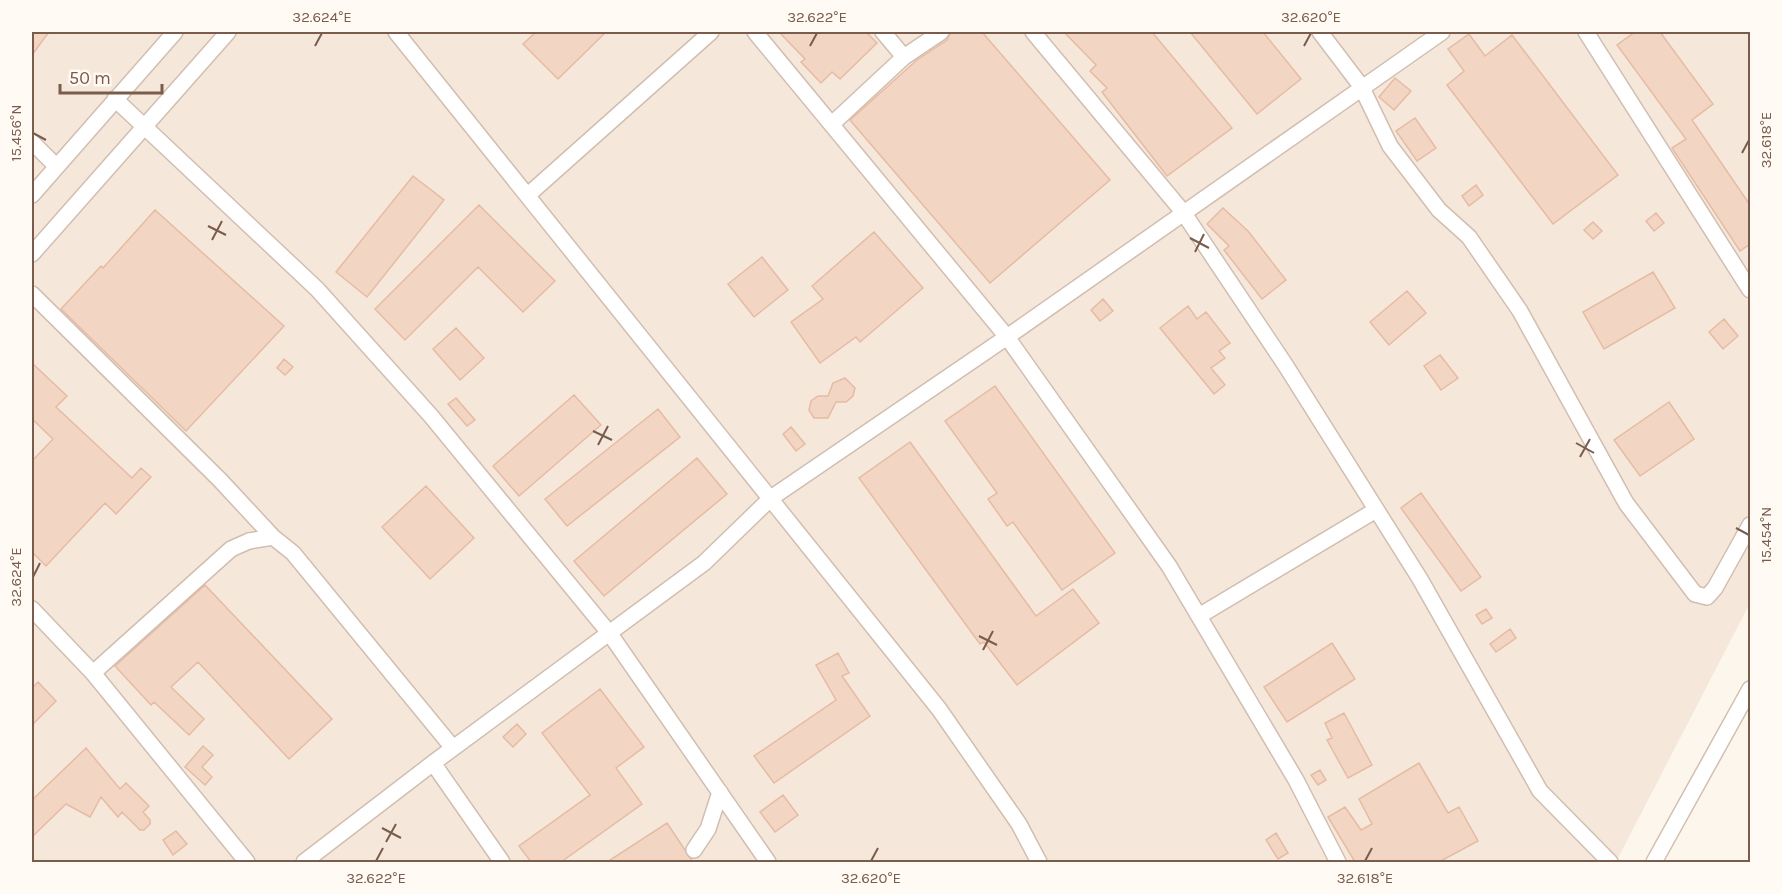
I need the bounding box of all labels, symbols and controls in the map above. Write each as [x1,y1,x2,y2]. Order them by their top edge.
text: 32.624°E [292,8,352,26]
text: 32.622°E [787,8,847,26]
text: 32.620°E [1281,8,1341,26]
scale bar [60,57,162,95]
text: 50 m [69,67,111,89]
text: 15.456°N [7,105,25,161]
text: 32.618°E [1757,112,1775,168]
text: 15.454°N [1757,507,1775,563]
text: 32.624°E [7,547,25,607]
text: 32.622°E [346,869,406,887]
text: 32.620°E [841,869,901,887]
text: 32.618°E [1337,869,1393,887]

